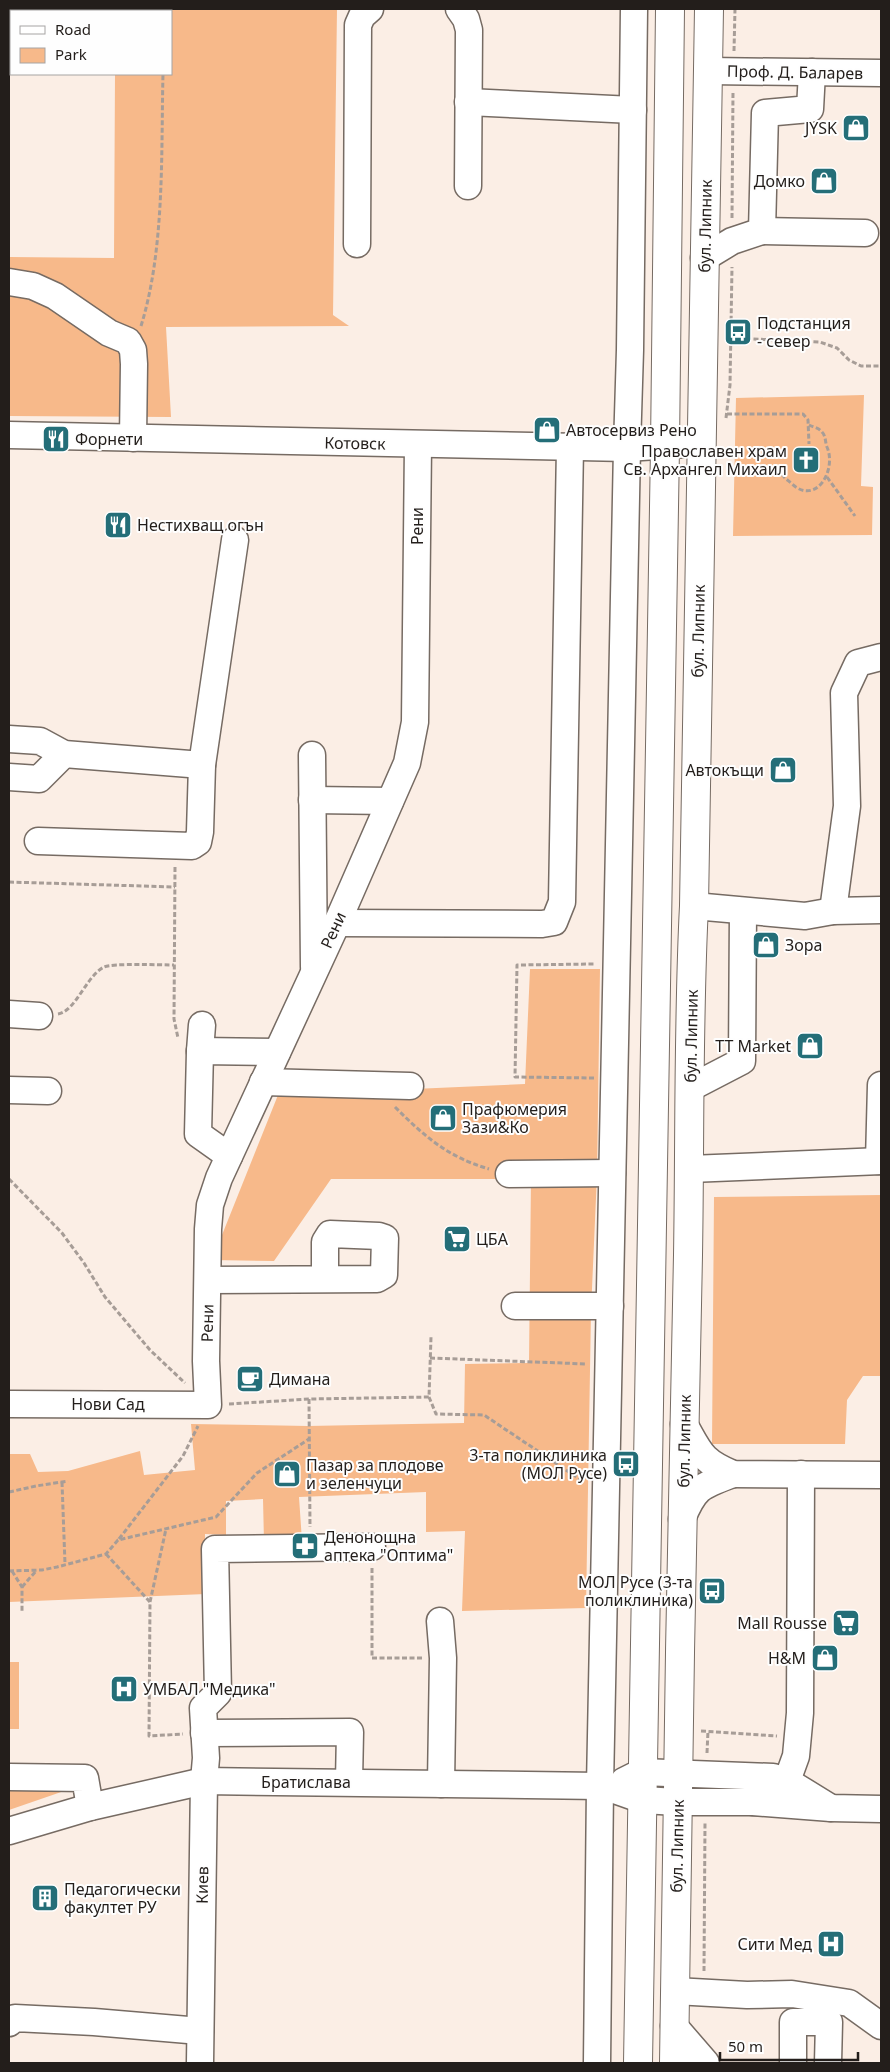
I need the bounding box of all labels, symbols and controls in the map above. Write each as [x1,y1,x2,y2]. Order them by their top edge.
legend [10,10,172,75]
text: Road [55,19,91,39]
text: Park [55,44,87,64]
street label: Проф. Д. Баларев [727,60,863,84]
shop icon: JYSK [841,113,871,143]
place label: JYSK [803,117,837,139]
shop icon: Домко [809,166,839,196]
place label: Домко [754,170,805,192]
street label: бул. Липник [693,179,717,273]
place label: Подстанция - север [757,312,851,352]
bus stop icon: Подстанция - север [723,317,753,347]
shop icon: Автосервиз Рено [532,415,562,445]
place label: Автосервиз Рено [566,419,697,441]
restaurant icon: Форнети [41,424,71,454]
place label: Форнети [75,428,143,450]
street label: Котовск [324,431,386,455]
place label: Православен храм Св. Архангел Михаил [623,440,787,480]
church icon: Православен храм Св. Архангел Михаил [791,445,821,475]
street label: Рени [406,507,428,545]
restaurant icon: Нестихващ огън [103,510,133,540]
place label: Нестихващ огън [137,514,264,536]
street label: бул. Липник [686,584,710,678]
shop icon: Автокъщи [768,755,798,785]
place label: Автокъщи [685,759,764,781]
street label: Рени [315,908,351,952]
shop icon: Зора [751,930,781,960]
place label: Зора [785,934,822,956]
street label: бул. Липник [679,989,703,1083]
shop icon: TT Market [795,1031,825,1061]
place label: TT Market [715,1035,791,1057]
place label: Прафюмерия Зази&Ко [462,1098,567,1138]
shop icon: Прафюмерия Зази&Ко [428,1103,458,1133]
supermarket icon: ЦБА [442,1224,472,1254]
place label: ЦБА [476,1228,509,1250]
street label: Рени [196,1304,218,1342]
cafe icon: Димана [235,1364,265,1394]
place label: Димана [269,1368,331,1390]
street label: Нови Сад [71,1393,145,1415]
street label: бул. Липник [672,1394,696,1488]
place label: 3-та поликлиника (МОЛ Русе) [469,1444,607,1484]
bus stop icon: 3-та поликлиника (МОЛ Русе) [611,1449,641,1479]
place label: Пазар за плодове и зеленчуци [306,1454,444,1494]
shop icon: Пазар за плодове и зеленчуци [272,1459,302,1489]
place label: Денонощна аптека "Оптима" [324,1526,453,1566]
pharmacy icon: Денонощна аптека "Оптима" [290,1531,320,1561]
place label: МОЛ Русе (3-та поликлиника) [578,1571,693,1611]
bus stop icon: МОЛ Русе (3-та поликлиника) [697,1576,727,1606]
supermarket icon: Mall Rousse [831,1608,861,1638]
place label: Mall Rousse [737,1612,827,1634]
shop icon: H&M [810,1643,840,1673]
place label: H&M [768,1647,806,1669]
hospital icon: УМБАЛ "Медика" [109,1674,139,1704]
place label: УМБАЛ "Медика" [143,1678,276,1700]
street label: Братислава [261,1771,351,1793]
street label: бул. Липник [665,1799,689,1893]
street label: Киев [191,1866,213,1904]
place label: Педагогически факултет РУ [64,1878,181,1918]
building icon: Педагогически факултет РУ [30,1883,60,1913]
hospital icon: Сити Мед [816,1929,846,1959]
place label: Сити Мед [737,1933,812,1955]
scale bar [720,2030,858,2062]
text: 50 m [728,2036,763,2056]

